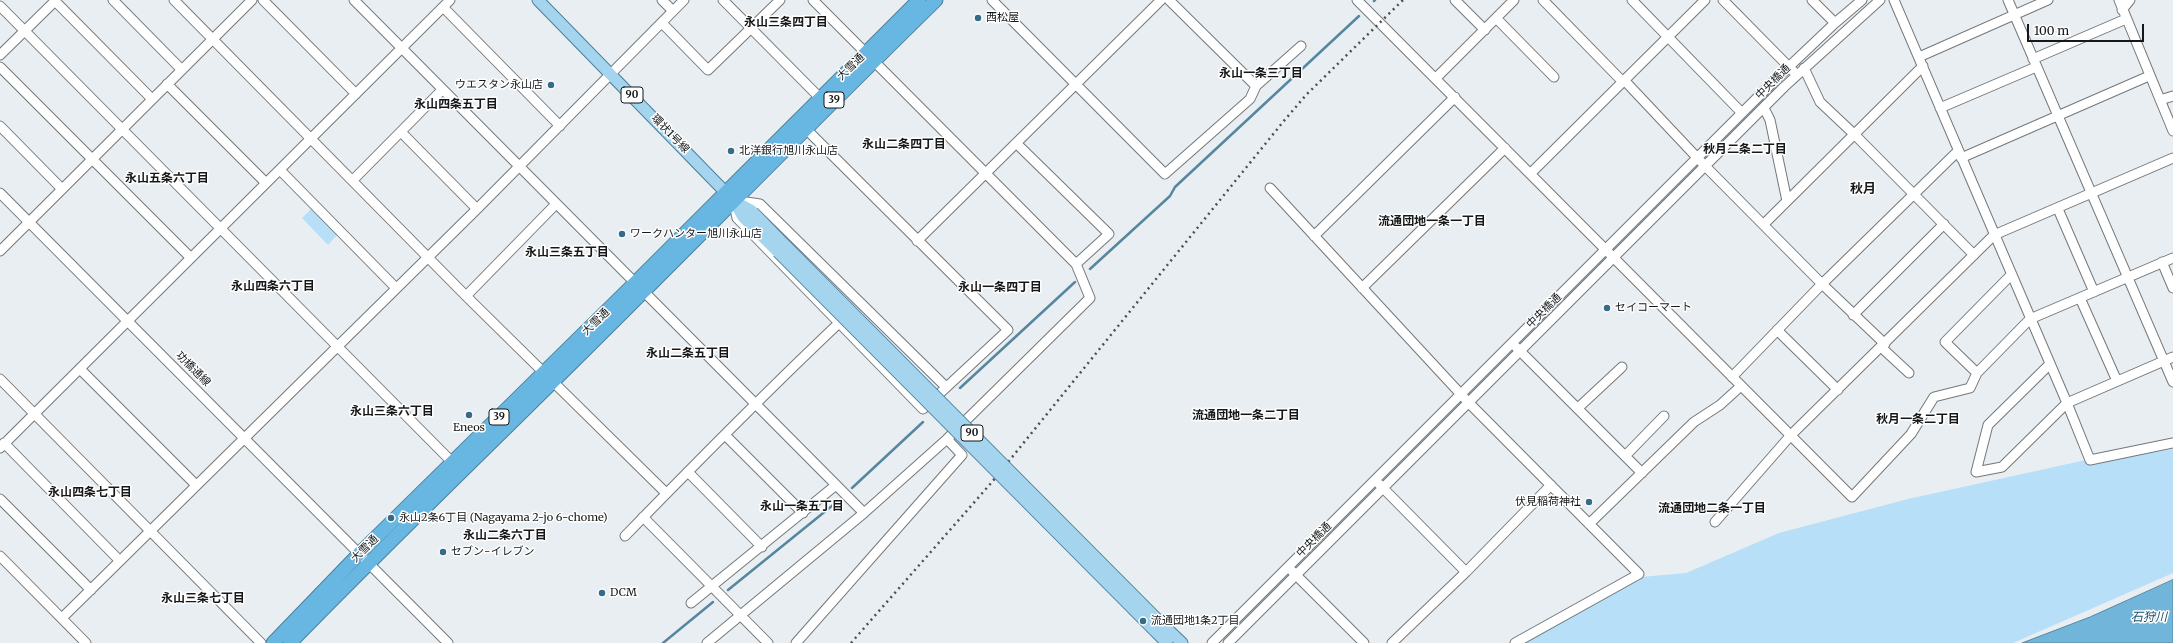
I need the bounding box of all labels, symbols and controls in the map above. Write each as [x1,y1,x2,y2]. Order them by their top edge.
place label: 西松屋 [986,11,1019,25]
marker: 西松屋 [973,13,983,23]
district label: 永山三条四丁目 [744,16,828,30]
scale bar [2029,16,2146,42]
text: 100 m [2034,23,2069,38]
street label: 大雪通 [835,51,867,83]
street label: 中央橋通 [1753,62,1793,102]
district label: 永山一条三丁目 [1219,67,1303,81]
place label: ウエスタン永山店 [455,78,543,92]
marker: ウエスタン永山店 [546,80,556,90]
road number: 90 [621,87,643,103]
road number: 39 [824,92,844,108]
district label: 永山四条五丁目 [414,98,498,112]
street label: 環状1号線 [648,112,692,156]
district label: 永山二条四丁目 [862,138,946,152]
district label: 秋月二条二丁目 [1703,143,1787,157]
place label: 北洋銀行旭川永山店 [739,144,838,158]
marker: 北洋銀行旭川永山店 [726,146,736,156]
district label: 永山五条六丁目 [125,172,209,186]
district label: 秋月 [1850,181,1876,197]
district label: 流通団地一条一丁目 [1378,215,1486,229]
place label: ワークハンター旭川永山店 [630,227,762,241]
marker: ワークハンター旭川永山店 [617,229,627,239]
district label: 永山三条五丁目 [525,246,609,260]
district label: 永山四条六丁目 [231,280,315,294]
district label: 永山一条四丁目 [958,281,1042,295]
street label: 中央橋通 [1524,291,1564,331]
place label: セイコーマート [1615,301,1692,315]
marker: セイコーマート [1602,303,1612,313]
street label: 大雪通 [580,306,612,338]
district label: 永山二条五丁目 [646,347,730,361]
street label: 功橋通線 [173,349,213,389]
district label: 永山三条六丁目 [350,405,434,419]
road number: 39 [489,409,509,425]
district label: 流通団地一条二丁目 [1192,409,1300,423]
marker: Eneos [464,410,474,420]
district label: 秋月一条二丁目 [1876,413,1960,427]
place label: Eneos [453,421,485,435]
road number: 90 [961,425,983,441]
district label: 永山四条七丁目 [48,486,132,500]
place label: 伏見稲荷神社 [1515,495,1581,509]
marker: 伏見稲荷神社 [1584,497,1594,507]
district label: 永山一条五丁目 [760,500,844,514]
district label: 流通団地二条一丁目 [1658,502,1766,516]
place label: 永山2条6丁目 (Nagayama 2-jo 6-chome) [399,511,607,525]
marker: 永山2条6丁目 (Nagayama 2-jo 6-chome) [386,513,396,523]
street label: 中央橋通 [1294,520,1334,560]
district label: 永山二条六丁目 [463,529,547,543]
street label: 大雪通 [349,533,381,565]
place label: セブン-イレブン [451,545,534,559]
marker: セブン-イレブン [438,547,448,557]
place label: DCM [610,586,637,600]
marker: DCM [597,588,607,598]
district label: 永山三条七丁目 [161,592,245,606]
water label: 石狩川 [2131,611,2167,625]
place label: 流通団地1条2丁目 [1151,614,1240,628]
marker: 流通団地1条2丁目 [1138,616,1148,626]

